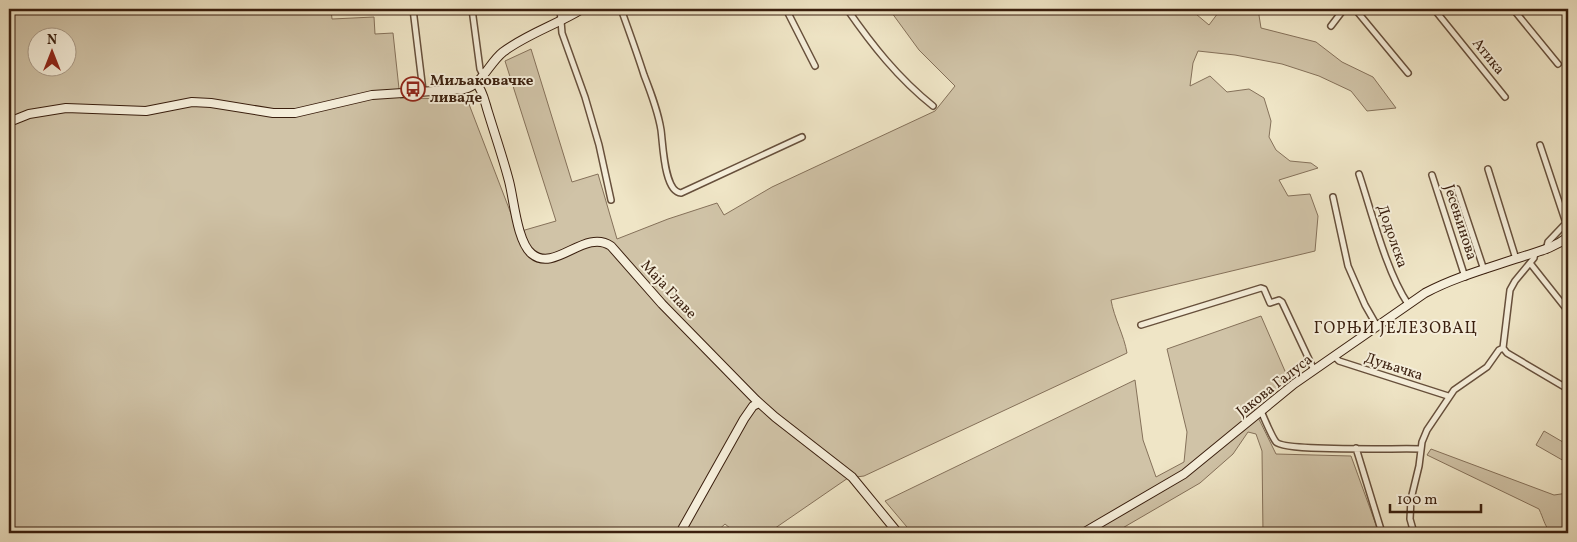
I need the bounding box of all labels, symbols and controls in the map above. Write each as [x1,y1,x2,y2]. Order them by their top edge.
north arrow [28,28,78,78]
text: N [47,31,57,50]
street label: Атика [1467,34,1509,80]
place label: Миљаковачке ливаде [430,71,534,109]
bus stop icon: Миљаковачке ливаде [400,76,426,102]
street label: Јесењинова [1437,182,1482,263]
street label: Додолска [1371,202,1412,271]
street label: Маја Главе [635,256,701,324]
district label: ГОРЊИ ЈЕЛЕЗОВАЦ [1314,318,1478,340]
street label: Дуњачка [1362,348,1426,387]
street label: Јакова Галуса [1232,350,1317,423]
scale bar [1390,482,1481,514]
text: 100 m [1397,490,1437,511]

